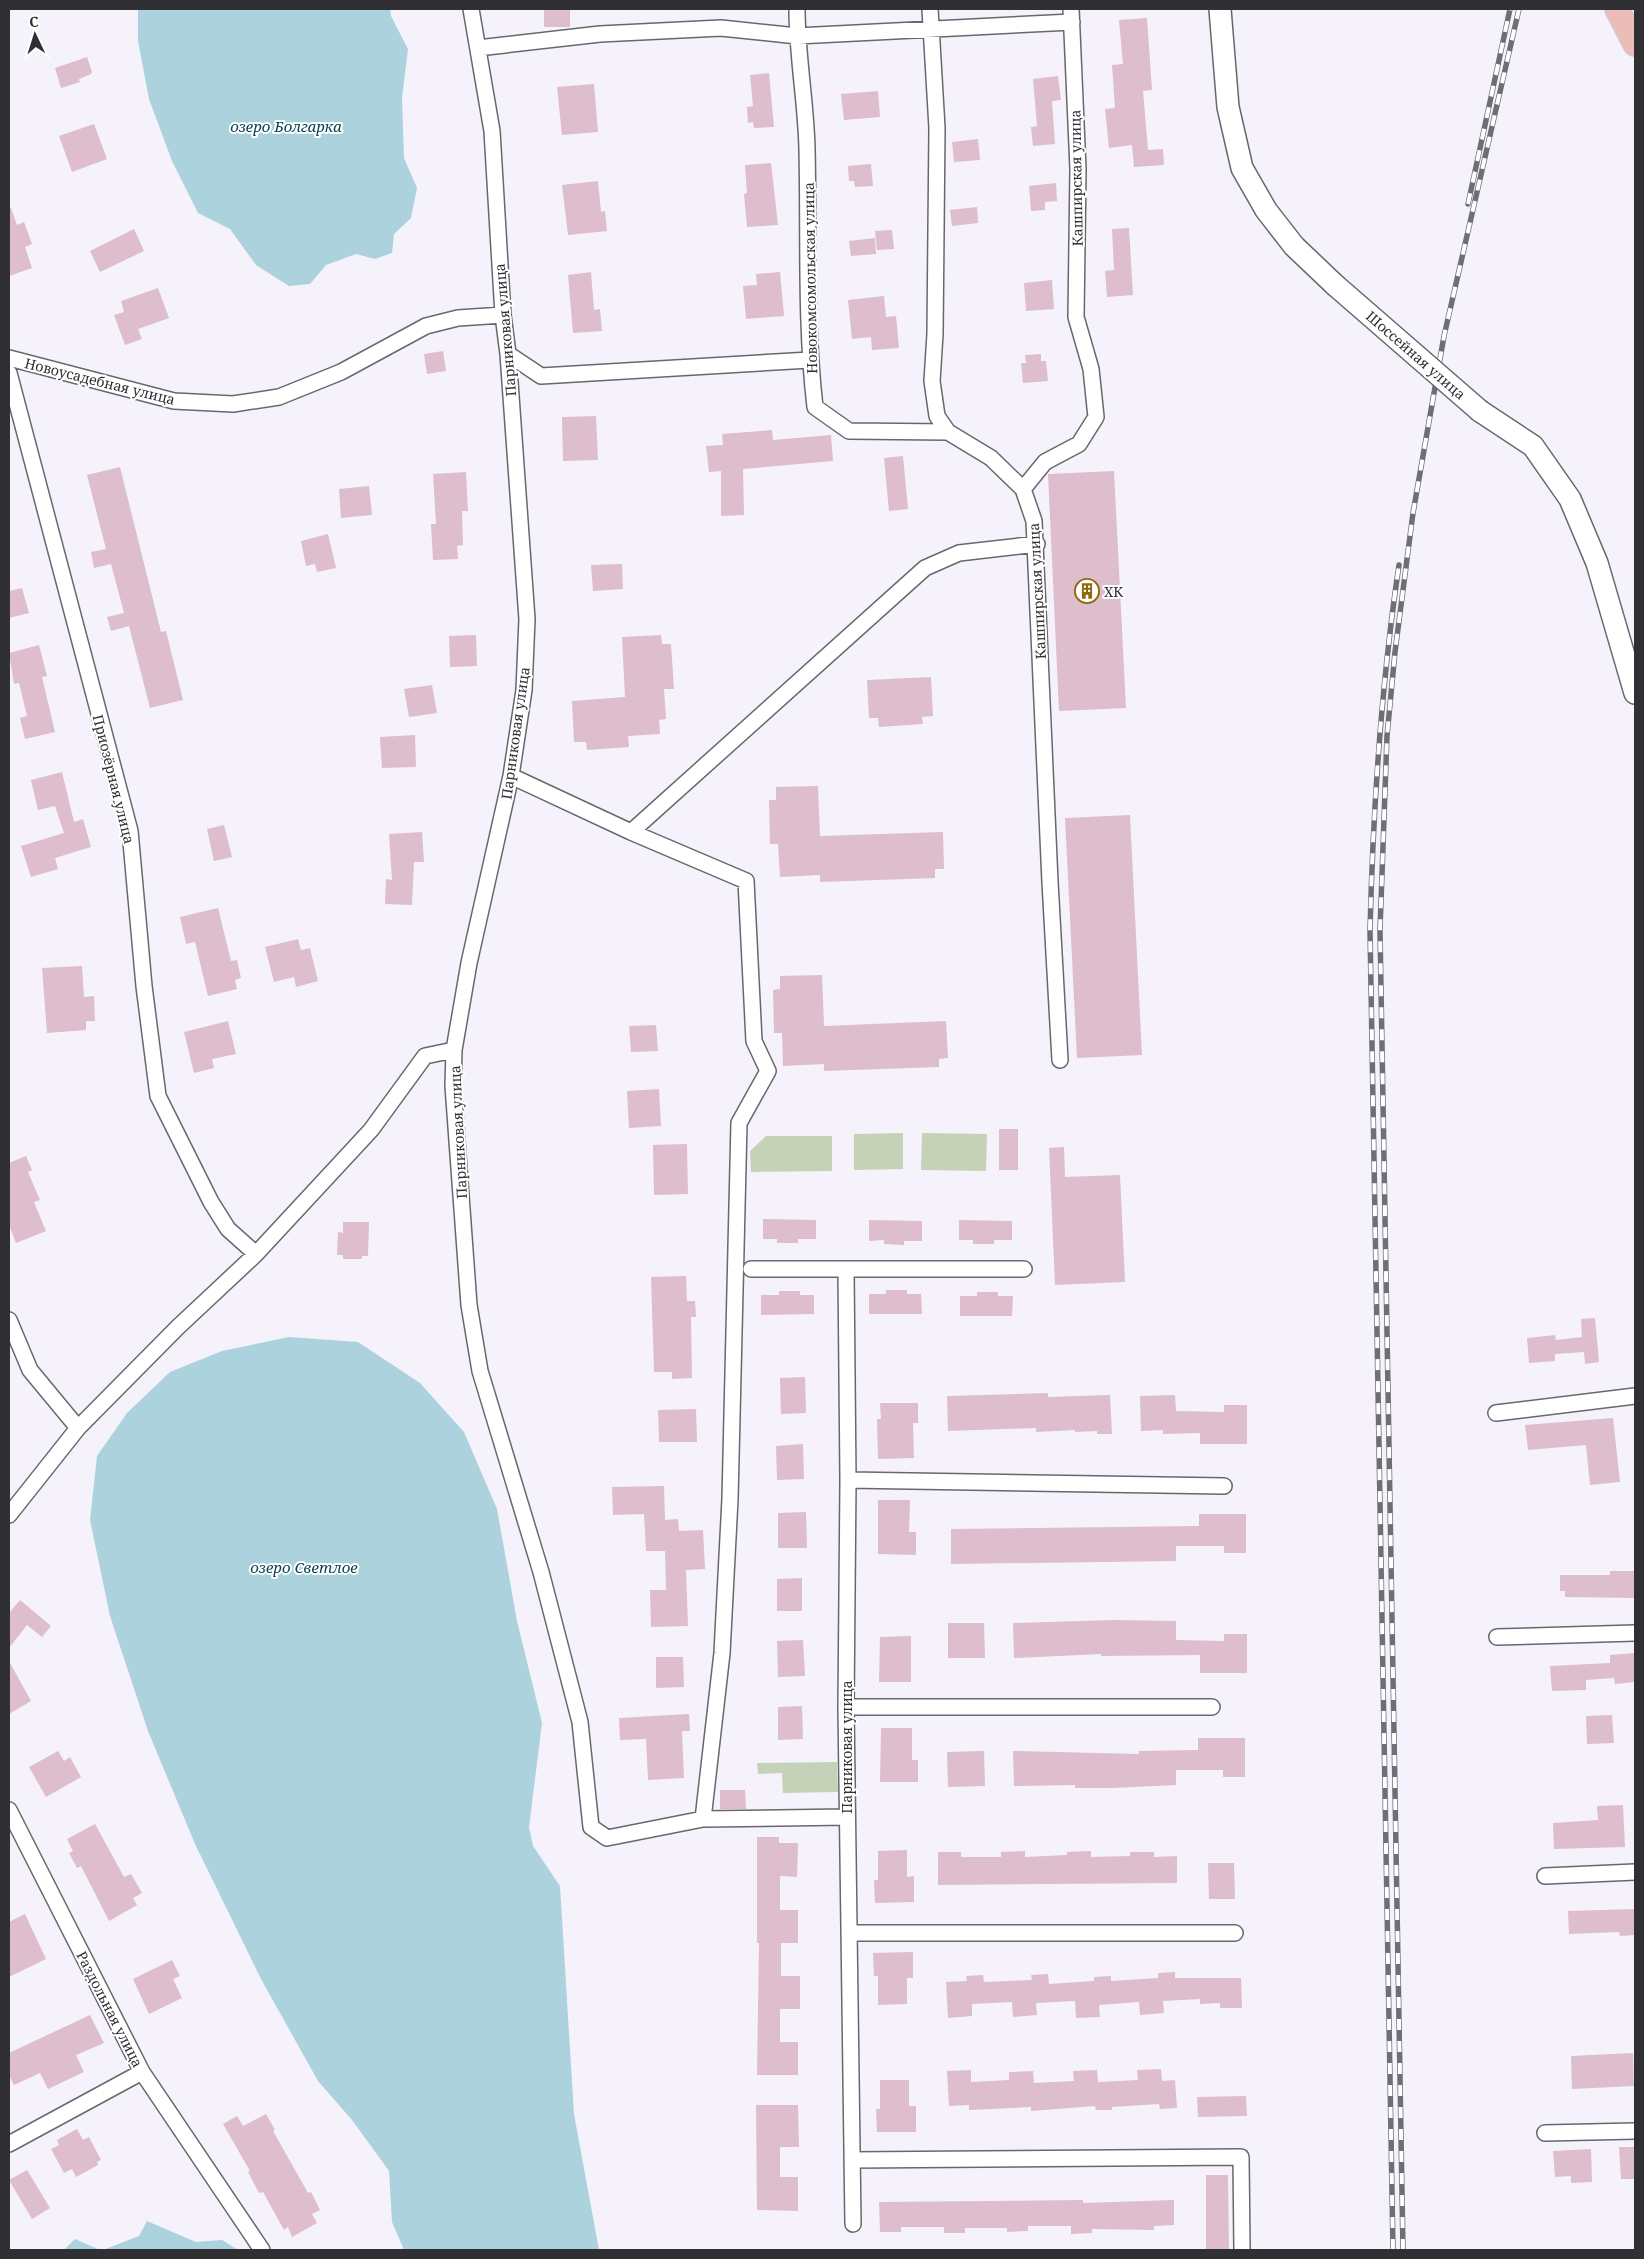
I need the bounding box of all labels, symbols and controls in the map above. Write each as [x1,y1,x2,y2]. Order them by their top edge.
north arrow [10,10,60,60]
text: С [29,12,39,31]
street label: Кашпирская улица [1065,110,1087,246]
water label: озеро Болгарка [230,116,342,136]
street label: Новокомсомольская улица [799,182,821,374]
street label: Парниковая улица [490,263,520,397]
street label: Шоссейная улица [1362,306,1470,404]
street label: Новоусадебная улица [23,353,177,409]
street label: Кашпирская улица [1024,522,1050,660]
building icon: ХК [1074,578,1100,604]
place label: ХК [1104,582,1123,601]
street label: Парниковая улица [496,665,534,801]
street label: Приозёрная улица [89,712,139,846]
street label: Парниковая улица [445,1065,471,1199]
water label: озеро Светлое [250,1557,358,1577]
street label: Парниковая улица [837,1680,856,1814]
street label: Раздольная улица [72,1948,148,2070]

